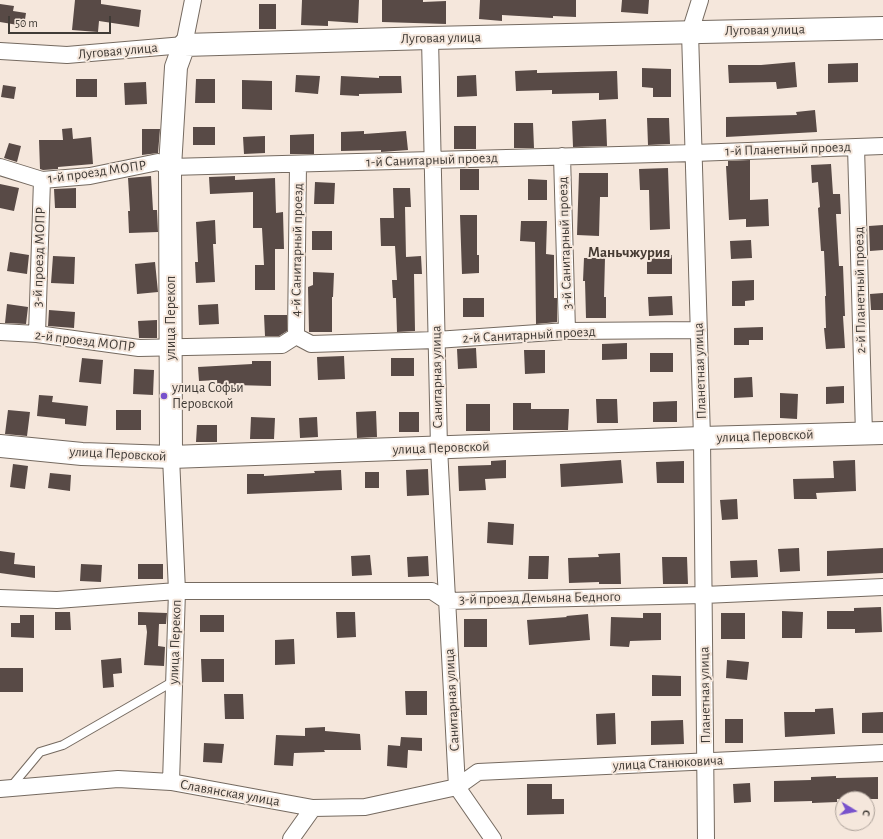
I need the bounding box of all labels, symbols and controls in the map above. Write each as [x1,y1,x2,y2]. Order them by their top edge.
scale bar [10,8,113,34]
text: 50 m [15,17,38,29]
street label: Луговая улица [725,21,805,39]
street label: Луговая улица [401,29,481,47]
street label: Луговая улица [77,39,159,63]
street label: 1-й Планетный проезд [725,138,851,160]
street label: 1-й Санитарный проезд [366,149,498,171]
street label: 1-й проезд МОПР [47,157,147,187]
street label: 3-й Санитарный проезд [554,176,576,310]
street label: 4-й Санитарный проезд [287,183,307,317]
street label: 3-й проезд МОПР [29,207,49,307]
street label: 2-й Планетный проезд [850,226,870,354]
district label: Маньчжурия [588,243,670,261]
street label: улица Перекоп [163,276,179,360]
street label: Планетная улица [690,322,710,420]
street label: 2-й Санитарный проезд [462,323,596,347]
street label: Санитарная улица [428,325,446,429]
street label: 2-й проезд МОПР [34,327,136,355]
place label: улица Софьи Перовской [172,380,244,412]
marker: улица Софьи Перовской [159,391,169,401]
street label: улица Перовской [716,426,814,446]
street label: улица Перовской [392,438,490,458]
street label: улица Перовской [69,443,167,465]
street label: 3-й проезд Демьяна Бедного [459,588,621,608]
street label: улица Перекоп [165,599,185,685]
street label: Планетная улица [696,646,714,744]
street label: Санитарная улица [441,648,463,752]
street label: улица Станюковича [612,752,724,774]
street label: Славянская улица [179,776,281,810]
north arrow [835,791,875,831]
text: С [860,809,872,817]

